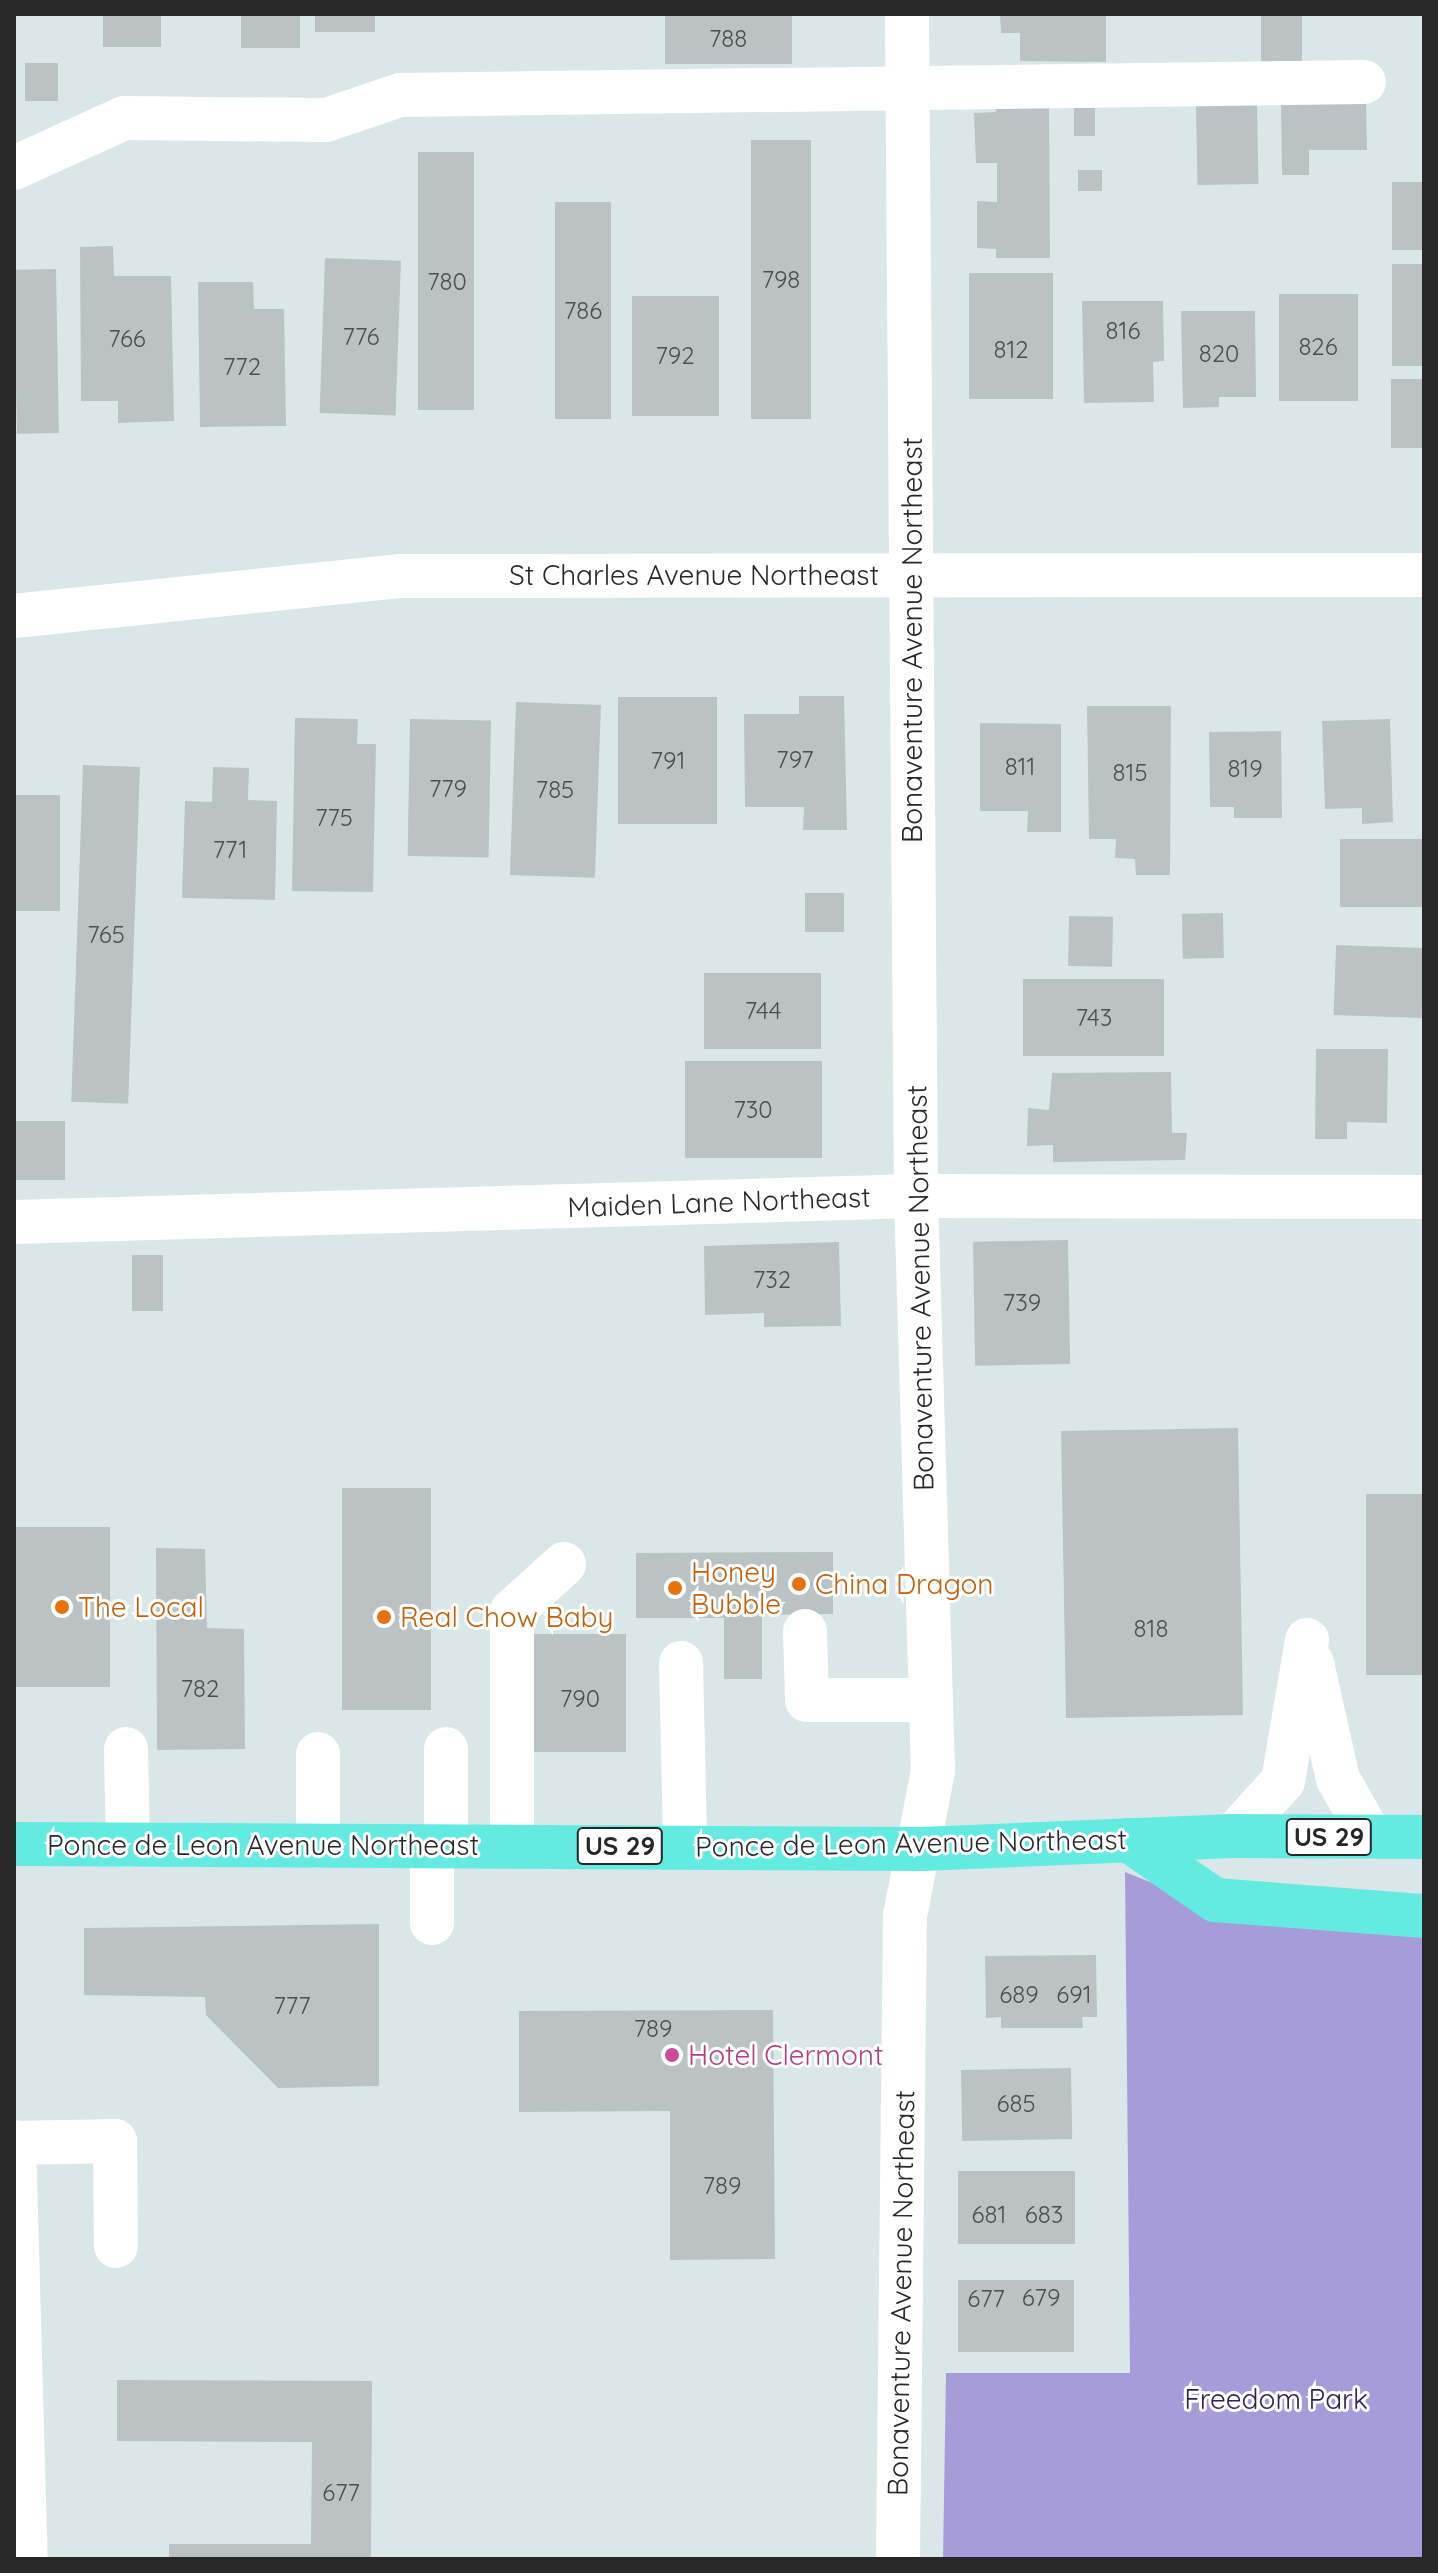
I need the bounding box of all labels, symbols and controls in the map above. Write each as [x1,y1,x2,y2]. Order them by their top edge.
house number: 788 [709,25,747,53]
house number: 798 [762,266,800,294]
house number: 780 [427,268,467,296]
house number: 786 [564,297,602,325]
house number: 816 [1106,317,1140,345]
house number: 776 [343,323,379,351]
house number: 766 [108,325,146,353]
house number: 826 [1298,333,1338,361]
house number: 812 [993,336,1029,364]
house number: 820 [1199,340,1239,368]
house number: 792 [656,342,694,370]
house number: 772 [223,353,261,381]
street label: Bonaventure Avenue Northeast [895,437,929,843]
street label: St Charles Avenue Northeast [509,558,879,592]
house number: 797 [776,746,814,774]
house number: 791 [651,747,685,775]
house number: 811 [1005,753,1035,781]
house number: 819 [1227,755,1263,783]
house number: 815 [1113,759,1147,787]
house number: 779 [429,775,467,803]
house number: 785 [536,776,574,804]
house number: 775 [315,804,353,832]
house number: 771 [213,836,247,864]
house number: 765 [87,921,125,949]
house number: 744 [745,997,781,1025]
house number: 743 [1076,1004,1112,1032]
street label: Bonaventure Avenue Northeast [900,1085,940,1491]
house number: 730 [733,1096,773,1124]
street label: Maiden Lane Northeast [567,1180,871,1224]
house number: 732 [753,1266,791,1294]
house number: 739 [1003,1289,1041,1317]
place label: Honey Bubble [691,1555,781,1621]
place label: China Dragon [815,1567,994,1601]
marker: China Dragon [790,1575,808,1593]
marker: Honey Bubble [666,1579,684,1597]
place label: The Local [78,1590,204,1624]
marker: The Local [53,1598,71,1616]
place label: Real Chow Baby [400,1600,613,1634]
marker: Real Chow Baby [375,1608,393,1626]
house number: 818 [1134,1615,1168,1643]
house number: 782 [181,1675,219,1703]
house number: 790 [560,1685,600,1713]
road number: US 29 [1285,1815,1373,1859]
street label: Ponce de Leon Avenue Northeast [695,1822,1127,1864]
road number: US 29 [576,1824,664,1868]
street label: Ponce de Leon Avenue Northeast [47,1828,479,1862]
house number: 689 [999,1981,1039,2009]
house number: 691 [1056,1981,1092,2009]
house number: 777 [274,1992,310,2020]
house number: 789 [634,2015,672,2043]
place label: Hotel Clermont [688,2038,883,2072]
marker: Hotel Clermont [663,2046,681,2064]
street label: Bonaventure Avenue Northeast [881,2090,921,2496]
house number: 685 [997,2090,1035,2118]
house number: 789 [703,2172,741,2200]
house number: 681 [972,2201,1006,2229]
house number: 683 [1025,2201,1063,2229]
house number: 679 [1022,2284,1060,2312]
house number: 677 [967,2285,1005,2313]
park label: Freedom Park [1184,2382,1368,2416]
house number: 677 [322,2479,360,2507]

